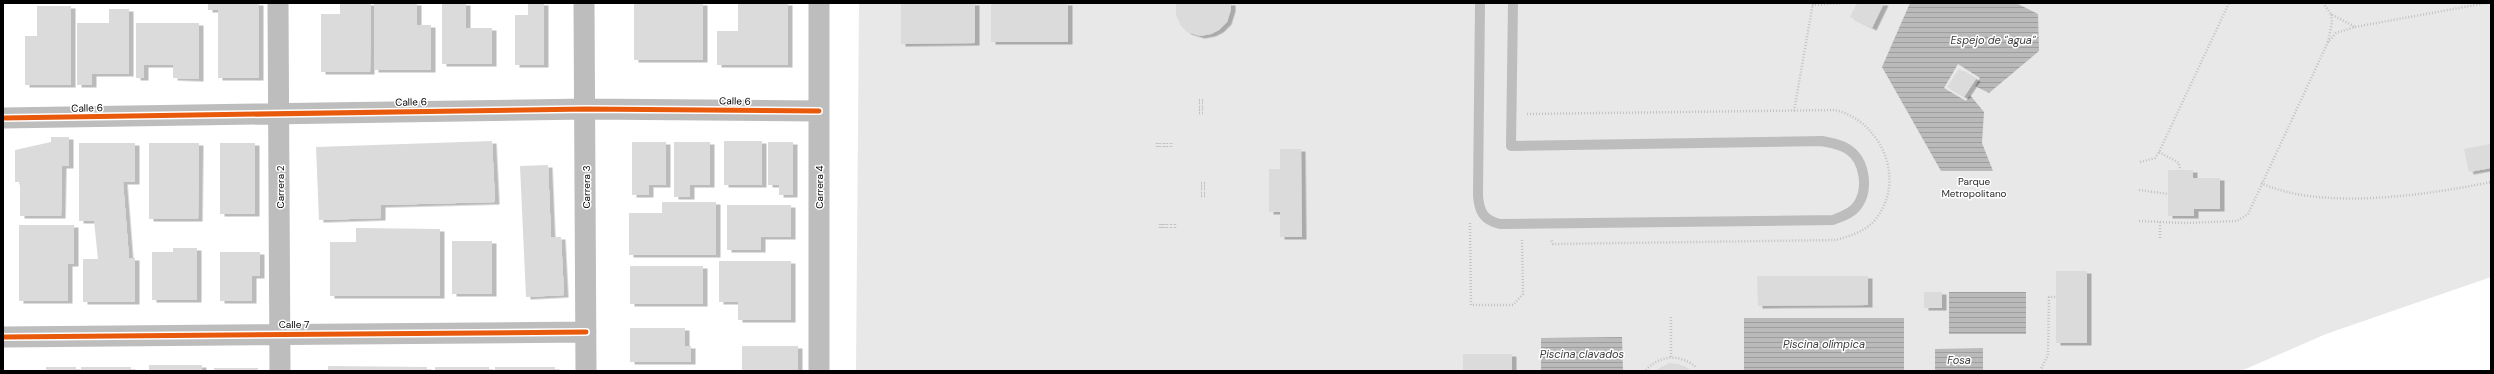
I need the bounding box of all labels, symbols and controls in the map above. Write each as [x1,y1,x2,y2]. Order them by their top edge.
water label: Espejo de "agua" [1951,33,2037,47]
street label: Calle 6 [719,94,751,108]
street label: Calle 6 [395,95,427,109]
street label: Calle 6 [71,101,103,115]
street label: Carrera 2 [274,165,287,209]
street label: Carrera 3 [580,165,593,209]
street label: Carrera 4 [813,165,826,209]
park label: Parque Metropolitano [1941,175,2007,200]
street label: Calle 7 [279,318,309,331]
water label: Piscina olímpica [1783,337,1865,351]
water label: Piscina clavados [1540,347,1625,361]
water label: Fosa [1947,353,1971,367]

